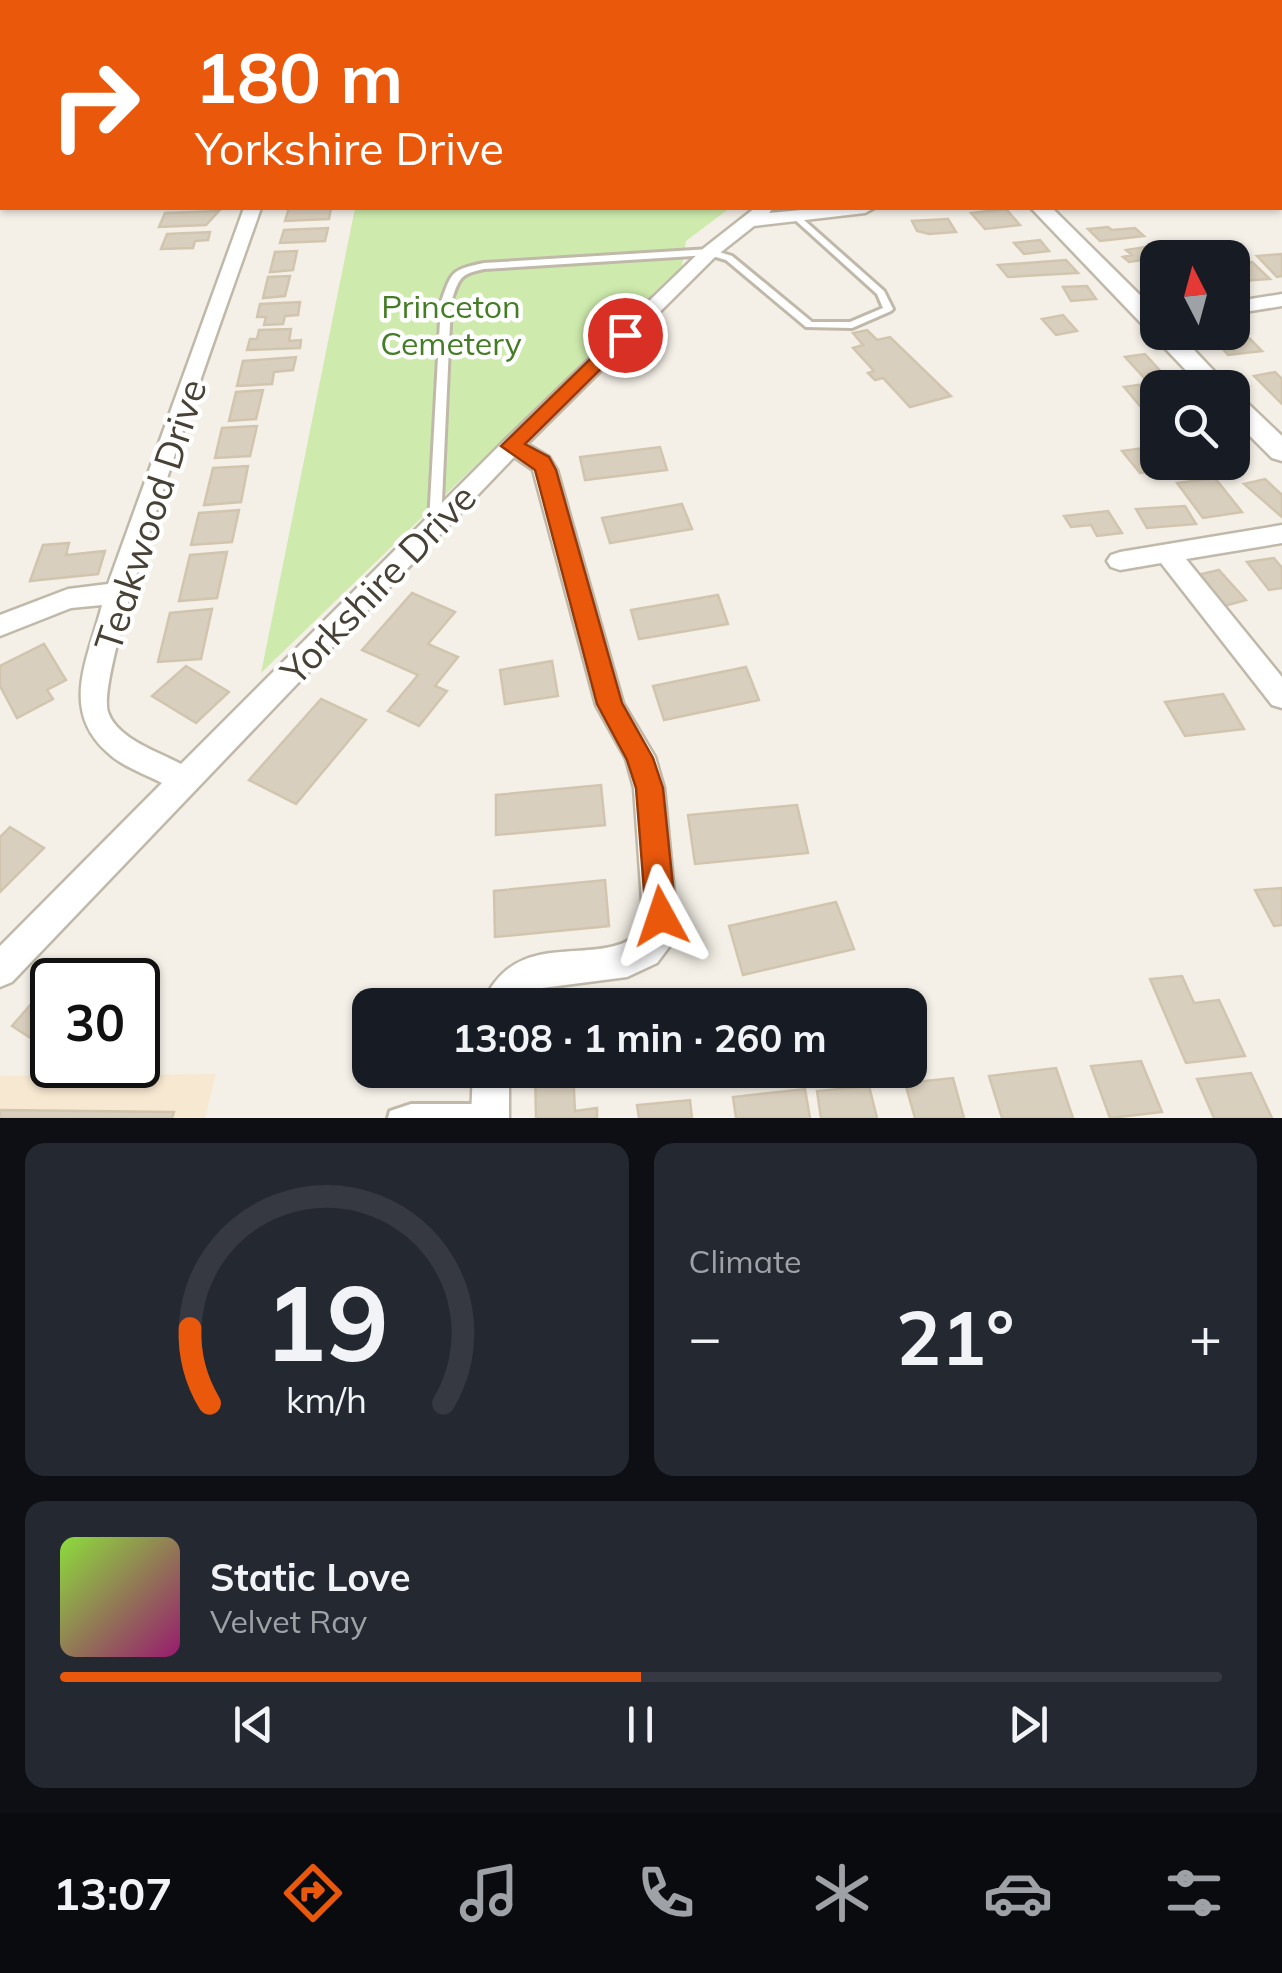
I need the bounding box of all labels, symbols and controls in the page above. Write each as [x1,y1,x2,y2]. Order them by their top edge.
text: 180 m [195,33,403,121]
icon: right [30,40,160,170]
text: Yorkshire Drive [195,120,504,176]
north arrow [1140,240,1250,350]
map controls [1140,240,1250,480]
park label: Princeton Cemetery [380,286,522,363]
pin [583,293,668,378]
icon: arrive [598,308,653,363]
button: search [1140,370,1250,480]
street label: Teakwood Drive [83,373,217,657]
street label: Yorkshire Drive [269,473,486,695]
position arrow [609,864,713,968]
speed limit sign: 30 [30,958,160,1088]
text: 13:08 · 1 min · 260 m [452,1014,827,1062]
text: Climate [689,1241,801,1281]
text: 19 [264,1256,389,1387]
text: 21° [896,1290,1014,1384]
text: − [689,1302,722,1371]
text: + [1189,1302,1222,1371]
text: km/h [286,1377,367,1422]
text: Static Love [210,1553,411,1601]
text: Velvet Ray [210,1601,367,1641]
icon: previous [226,1697,281,1752]
icon: pause [613,1697,668,1752]
icon: next [1001,1697,1056,1752]
icon: directions [278,1858,348,1928]
icon: music [454,1858,524,1928]
icon: phone [631,1858,701,1928]
icon: climate [807,1858,877,1928]
icon: car [983,1858,1053,1928]
icon: filters [1159,1858,1229,1928]
text: 13:07 [53,1865,172,1921]

